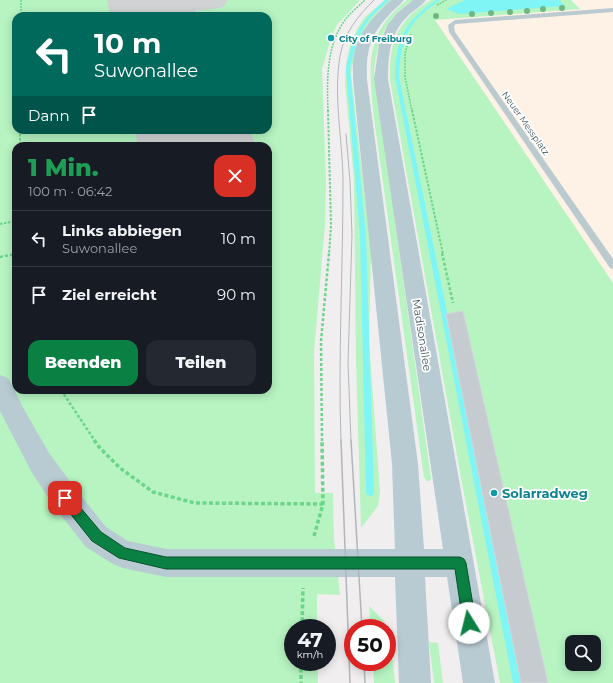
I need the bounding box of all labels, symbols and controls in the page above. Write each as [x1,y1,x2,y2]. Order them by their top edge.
text: 10 m [94,26,161,60]
icon: left [28,28,80,80]
marker: City of Freiburg [326,33,336,43]
place label: City of Freiburg [339,33,412,44]
text: Suwonallee [94,60,198,82]
street label: Neuer Messplatz [500,89,552,157]
icon: arrive [78,104,100,126]
text: Dann [28,106,70,125]
text: 1 Min. [28,153,99,182]
button: close [214,155,256,197]
text: 100 m · 06:42 [28,183,112,199]
text: Links abbiegen [62,221,182,240]
icon: left [28,228,50,250]
text: 10 m [221,229,256,248]
text: Suwonallee [62,240,137,256]
icon: arrive [28,284,50,306]
text: Ziel erreicht [62,285,157,304]
text: 90 m [217,285,256,304]
street label: Madisonallee [409,298,435,372]
button: Beenden [28,340,138,386]
button: Teilen [146,340,256,386]
pin [48,481,82,515]
place label: Solarradweg [502,485,588,501]
icon: arrive [54,487,76,509]
marker: Solarradweg [489,488,499,498]
position arrow [448,602,490,644]
speed limit sign: 50 [344,619,396,671]
text: 47 [297,628,323,652]
map controls [565,635,601,671]
button: search [565,635,601,671]
text: km/h [297,648,323,661]

